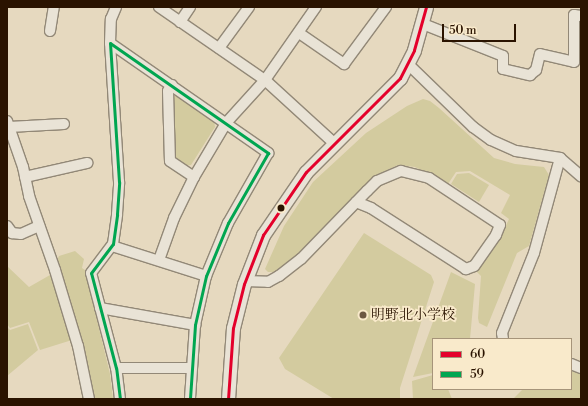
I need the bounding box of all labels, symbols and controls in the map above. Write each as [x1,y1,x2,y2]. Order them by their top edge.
scale bar [444,16,518,42]
text: 50 m [449,23,477,38]
unlabelled marker [276,203,286,213]
place label: 明野北小学校 [371,307,455,323]
marker: 明野北小学校 [358,310,368,320]
legend [432,338,572,390]
text: 60 [470,347,485,362]
text: 59 [470,367,484,382]

